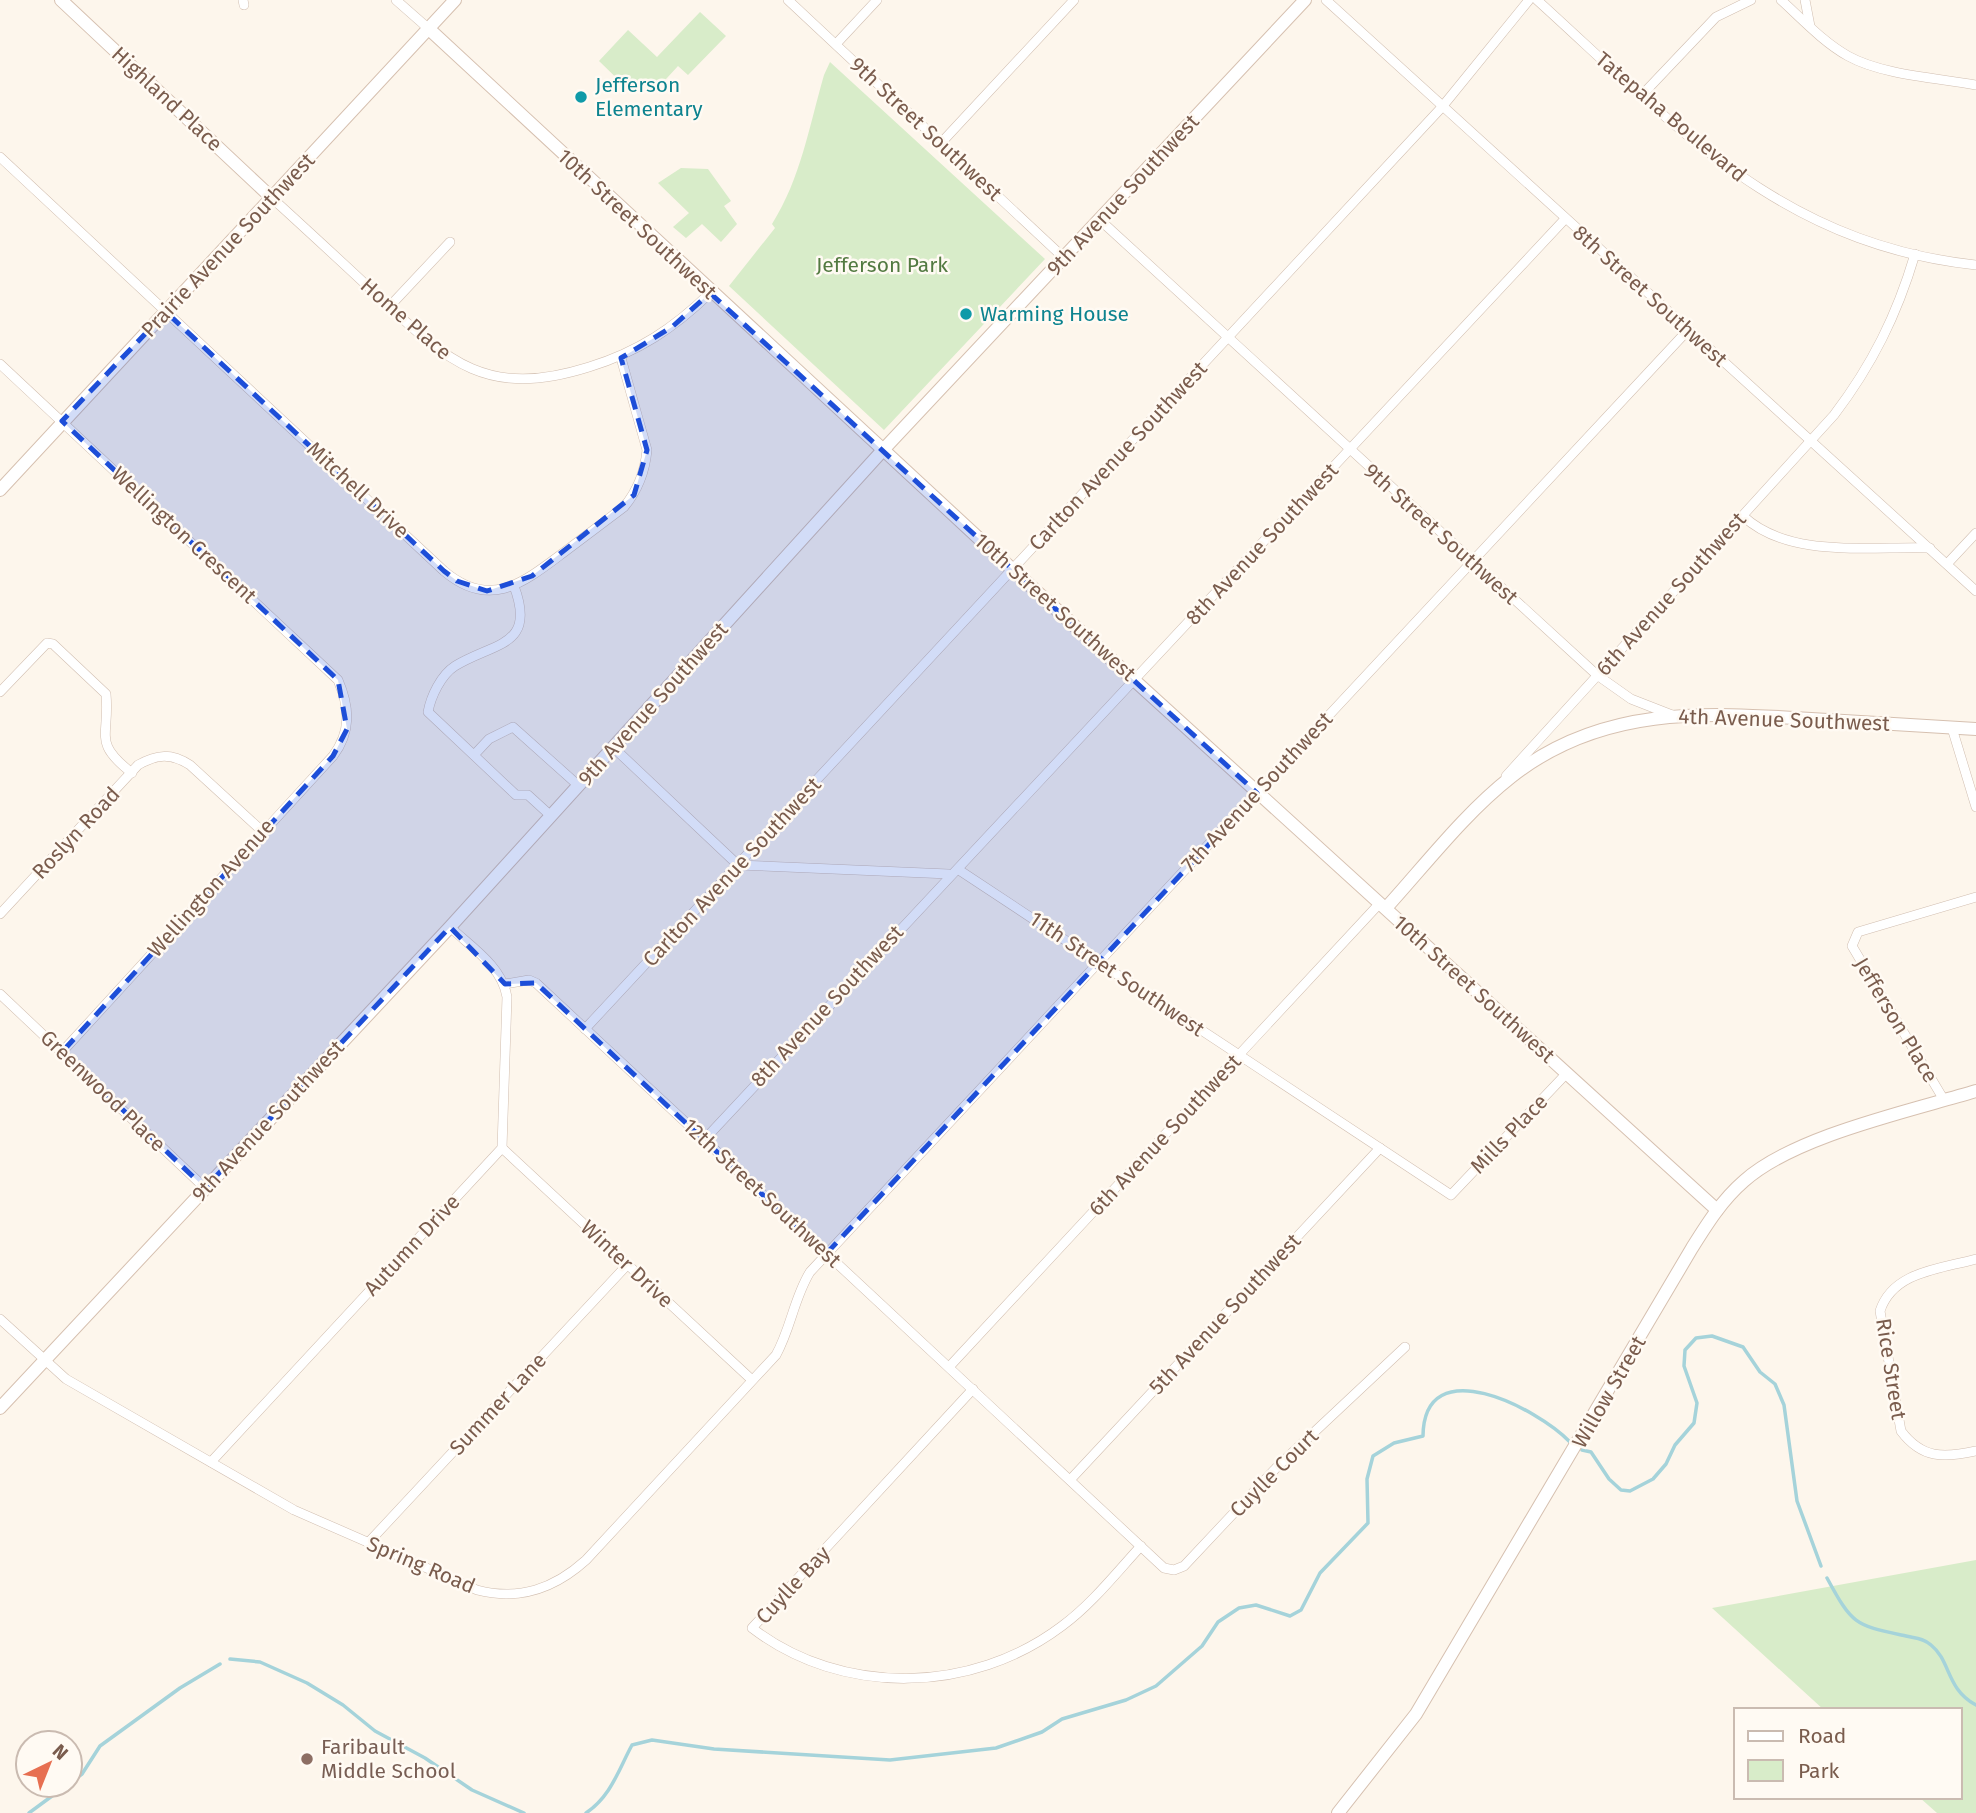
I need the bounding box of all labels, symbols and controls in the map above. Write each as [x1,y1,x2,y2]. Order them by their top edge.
street label: Highland Place [106,41,228,157]
street label: Tatepaha Boulevard [1590,46,1752,188]
street label: 9th Street Southwest [844,52,1008,207]
place label: Jefferson Elementary [595,72,703,122]
marker: Jefferson Elementary [573,89,589,105]
street label: 9th Avenue Southwest [1041,109,1205,281]
street label: 10th Street Southwest [552,143,722,305]
street label: Prairie Avenue Southwest [136,147,320,343]
street label: 8th Street Southwest [1567,220,1733,373]
park label: Jefferson Park [816,252,948,278]
street label: Home Place [355,272,457,366]
place label: Warming House [980,301,1129,327]
marker: Warming House [958,306,974,322]
street label: Carlton Avenue Southwest [1023,356,1213,556]
street label: Mitchell Drive [301,436,415,544]
street label: 8th Avenue Southwest [1180,457,1344,630]
street label: 9th Street Southwest [1358,458,1524,610]
street label: Wellington Crescent [106,461,262,609]
street label: 6th Avenue Southwest [1591,506,1752,681]
street label: 10th Street Southwest [969,528,1141,687]
street label: 9th Avenue Southwest [573,616,734,791]
street label: 4th Avenue Southwest [1678,703,1891,737]
street label: 7th Avenue Southwest [1176,706,1338,878]
street label: Carlton Avenue Southwest [637,772,827,972]
street label: Roslyn Road [27,781,125,885]
street label: Wellington Avenue [142,813,280,963]
street label: 11th Street Southwest [1025,906,1210,1042]
street label: 10th Street Southwest [1388,910,1560,1069]
street label: 8th Avenue Southwest [745,919,909,1092]
street label: Jefferson Place [1848,953,1944,1087]
street label: Greenwood Place [35,1025,171,1157]
street label: 9th Avenue Southwest [186,1035,350,1207]
street label: 6th Avenue Southwest [1083,1048,1247,1221]
street label: Mills Place [1465,1089,1553,1179]
street label: 12th Street Southwest [677,1113,847,1273]
street label: Autumn Drive [358,1189,466,1301]
street label: Winter Drive [575,1215,679,1313]
street label: 5th Avenue Southwest [1144,1228,1307,1400]
street label: Rice Street [1870,1316,1912,1422]
street label: Willow Street [1566,1331,1652,1453]
street label: Summer Lane [444,1348,552,1460]
street label: Cuylle Court [1224,1423,1324,1523]
street label: Spring Road [363,1531,479,1599]
street label: Cuylle Bay [750,1540,836,1629]
legend [1734,1708,1962,1799]
text: Road [1798,1723,1846,1749]
north arrow [14,1729,84,1799]
place label: Faribault Middle School [321,1734,456,1784]
text: N [48,1739,73,1765]
marker: Faribault Middle School [299,1751,315,1767]
text: Park [1798,1758,1840,1784]

